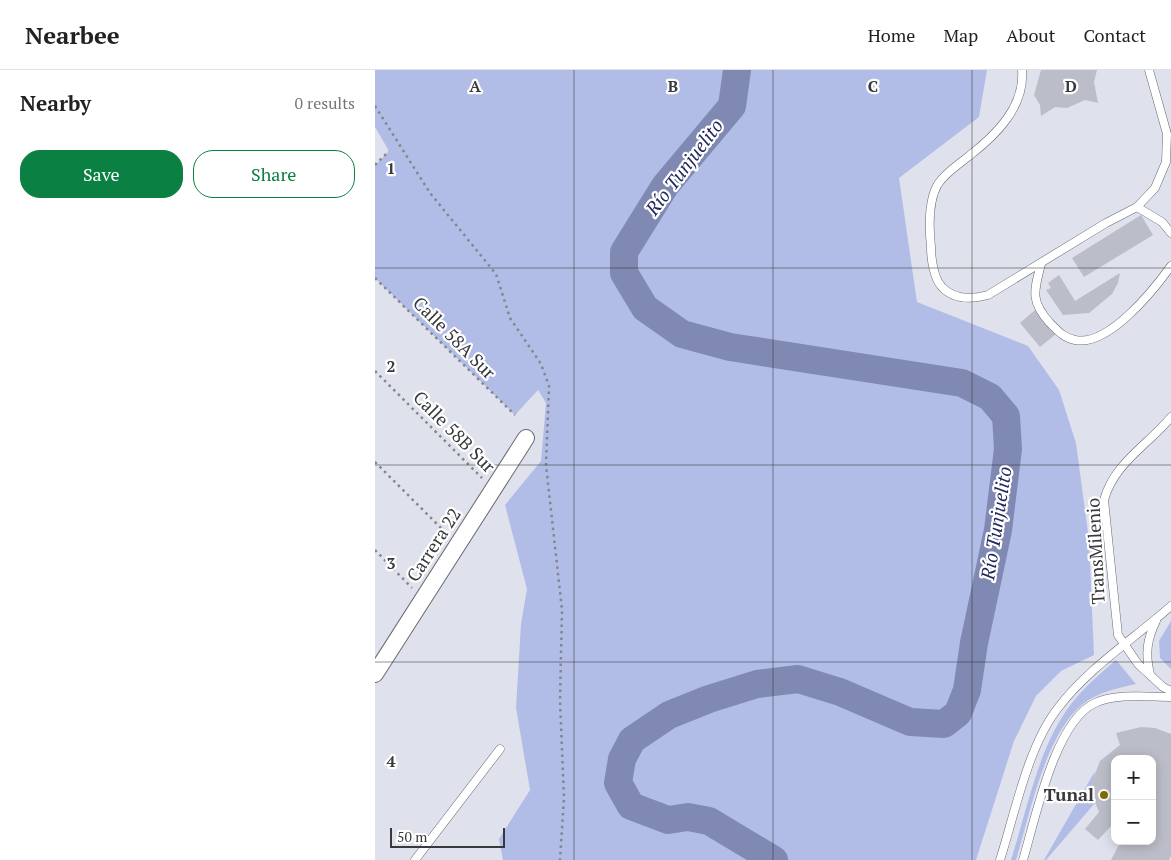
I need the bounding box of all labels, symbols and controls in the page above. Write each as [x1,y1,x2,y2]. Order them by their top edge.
text: Nearbee [25,19,120,51]
text: Home [868,23,915,47]
text: Map [943,23,978,47]
text: About [1006,23,1055,47]
text: Contact [1083,23,1146,47]
text: A [469,75,481,97]
text: B [668,75,678,97]
text: C [868,75,878,97]
text: D [1065,75,1077,97]
text: Nearby [20,89,91,117]
text: 0 results [295,92,355,114]
water label: Río Tunjuelito [639,114,728,221]
button: Save [20,150,183,198]
button: Share [193,150,355,198]
text: 1 [386,157,396,179]
street label: Calle 58A Sur [408,291,501,384]
text: 2 [386,355,396,377]
street label: Calle 58B Sur [409,385,501,477]
water label: Río Tunjuelito [974,465,1017,582]
street label: TransMilenio [1080,497,1110,605]
street label: Carrera 22 [400,503,466,586]
text: 3 [386,552,396,574]
text: 4 [386,750,396,772]
map controls [1111,755,1156,845]
button: + [1111,755,1156,800]
place label: Tunal [1044,782,1094,806]
marker: Tunal [1098,789,1110,801]
button: − [1111,800,1156,845]
scale bar [390,825,505,848]
text: 50 m [397,827,427,846]

